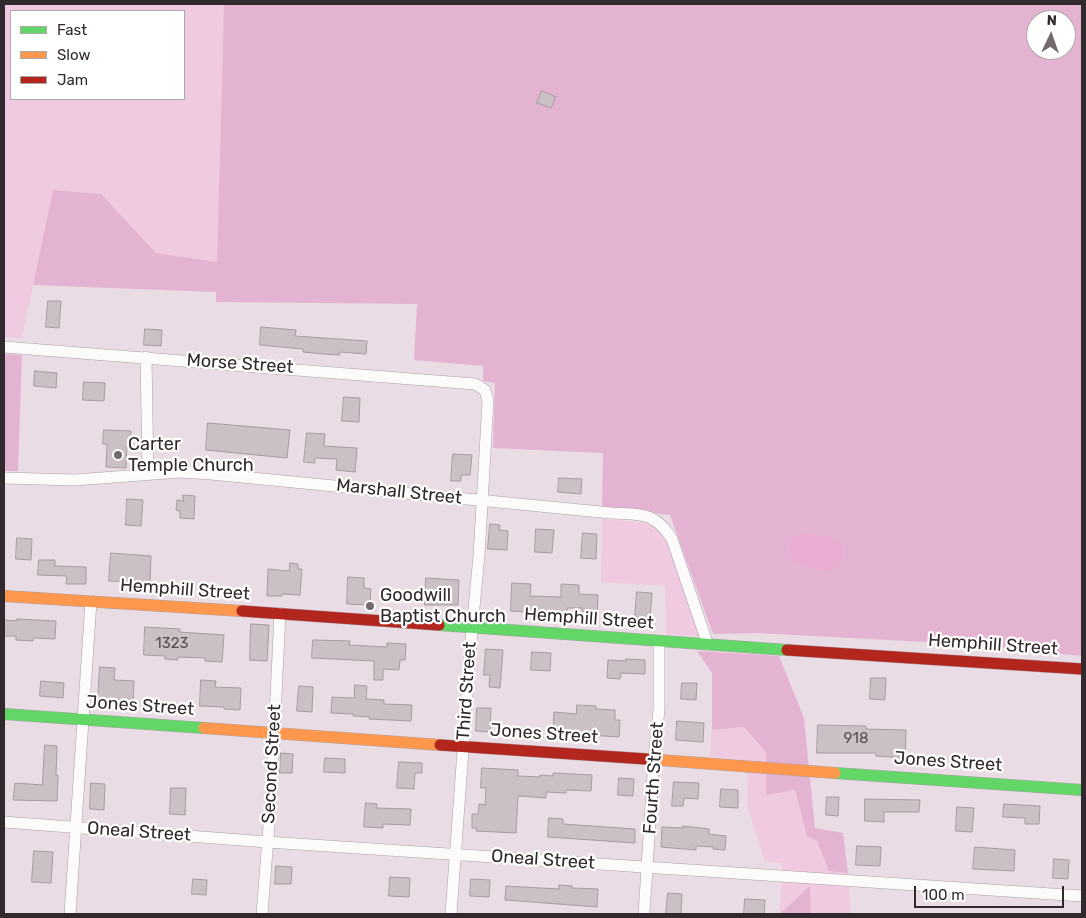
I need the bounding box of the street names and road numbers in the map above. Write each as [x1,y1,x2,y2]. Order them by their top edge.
street label: Morse Street [186,349,294,379]
street label: Marshall Street [335,475,463,509]
street label: Hemphill Street [119,575,251,605]
street label: Hemphill Street [523,604,655,634]
street label: Hemphill Street [927,630,1059,660]
street label: Third Street [453,641,481,741]
street label: Jones Street [85,691,195,721]
street label: Second Street [258,704,286,824]
street label: Jones Street [489,719,599,749]
street label: Fourth Street [639,721,669,835]
street label: Jones Street [893,747,1003,777]
street label: Oneal Street [86,818,192,846]
street label: Oneal Street [490,846,596,874]

